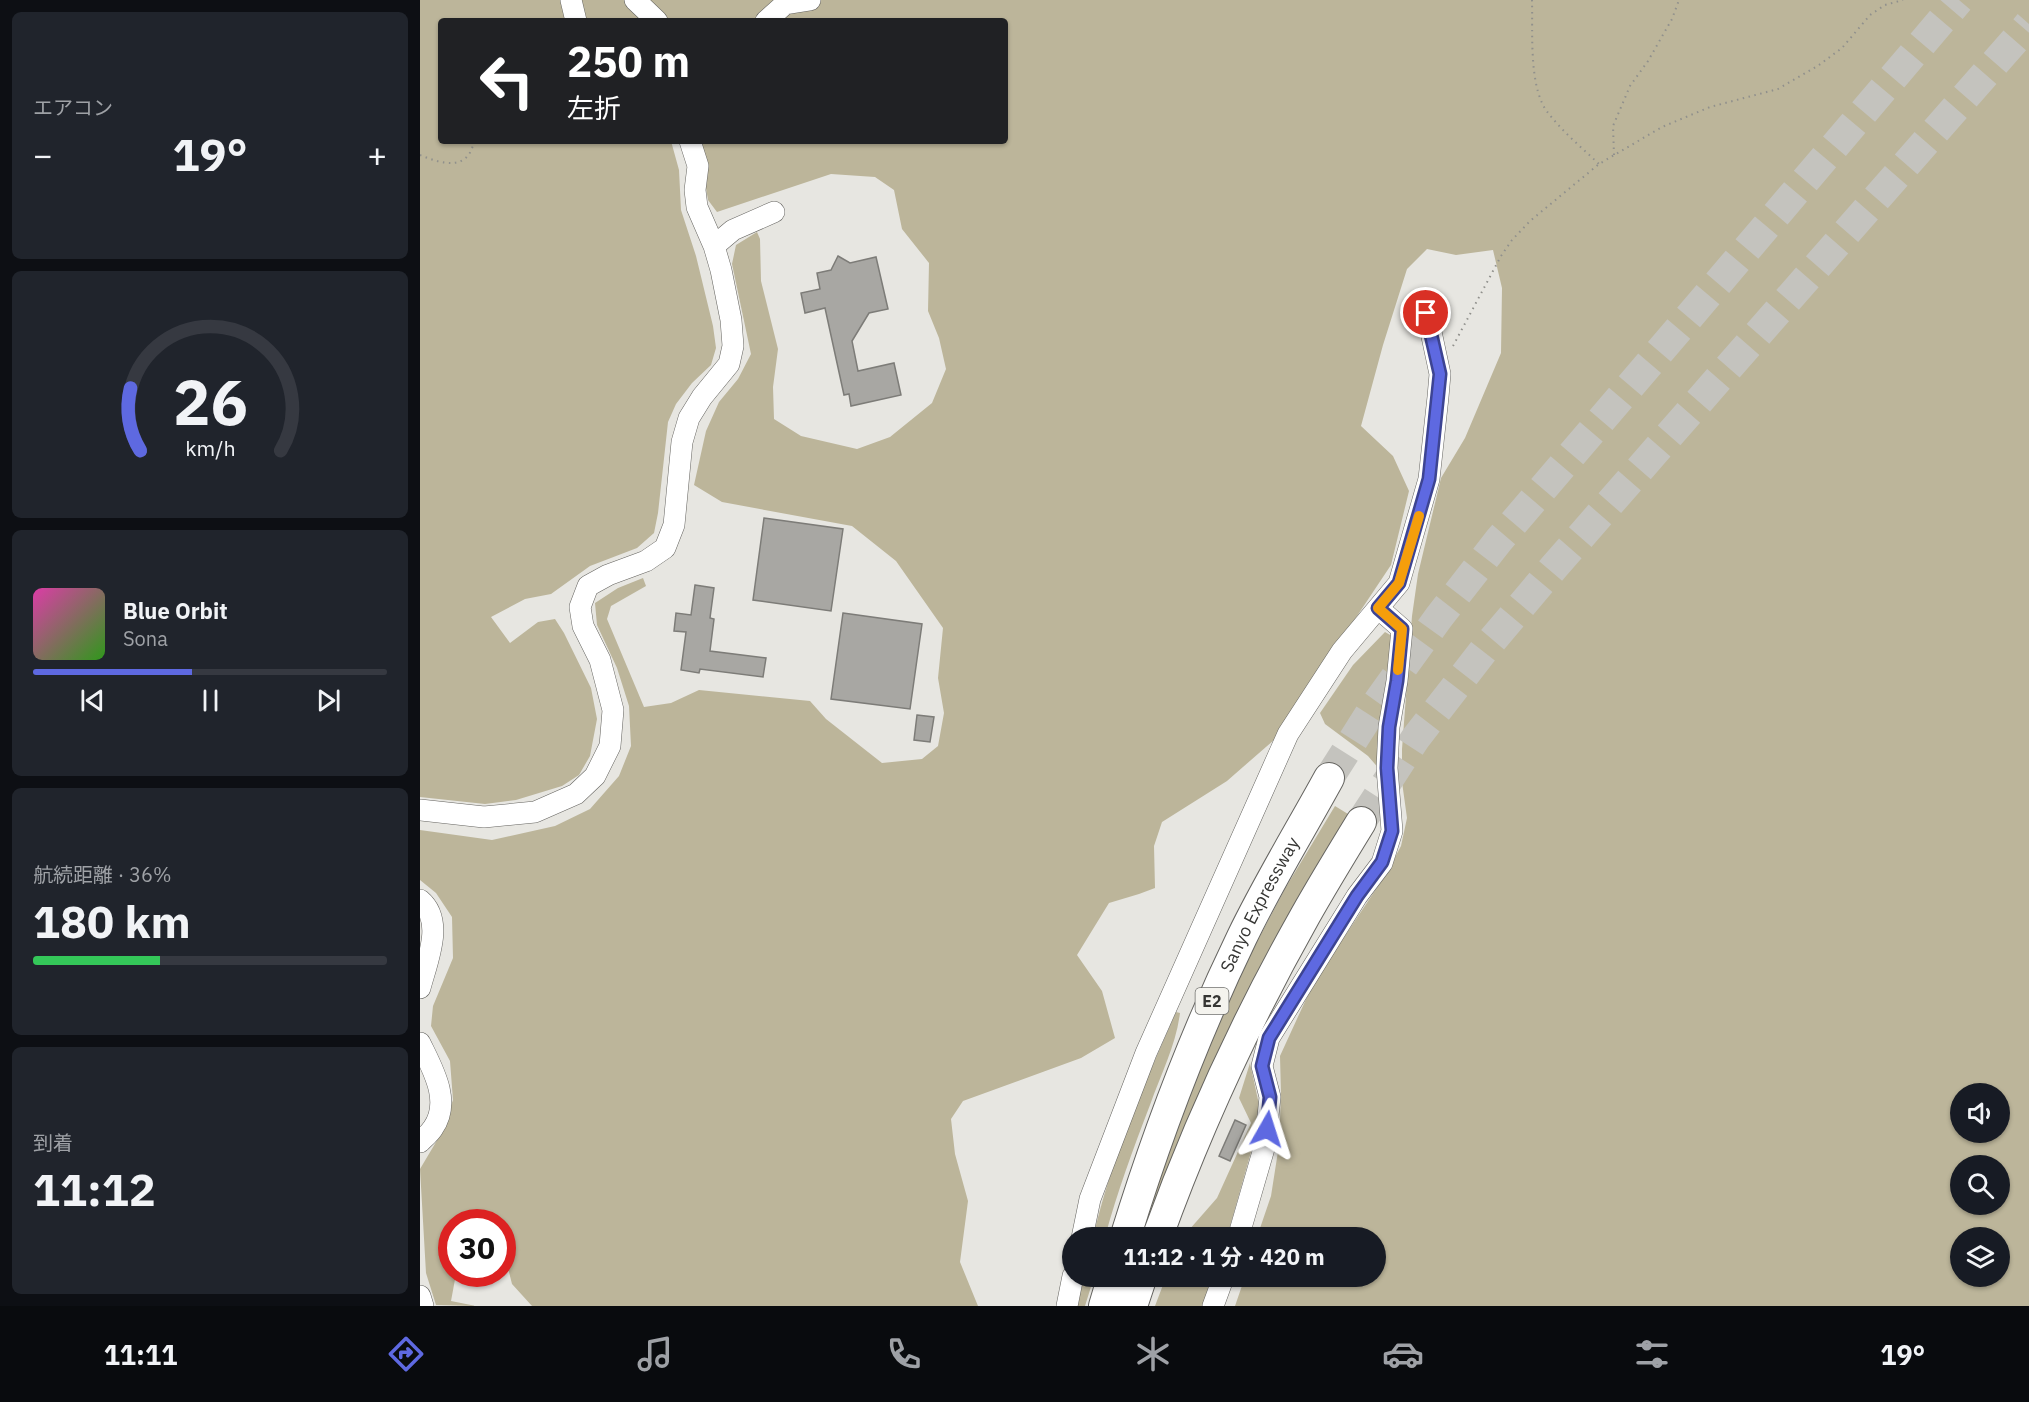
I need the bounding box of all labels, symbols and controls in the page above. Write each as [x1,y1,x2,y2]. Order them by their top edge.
text: 250 m [567,34,690,89]
icon: left [468,42,546,120]
text: 左折 [567,90,621,125]
text: エアコン [33,94,113,121]
text: 19° [172,125,248,183]
text: − [33,133,53,176]
text: + [367,133,387,176]
pin [1400,287,1451,338]
icon: arrive [1409,296,1442,329]
text: 26 [173,361,247,442]
text: km/h [185,435,235,463]
text: Blue Orbit [123,596,228,625]
text: Sona [123,625,168,652]
icon: previous [76,684,109,717]
icon: pause [194,684,227,717]
icon: next [312,684,345,717]
street label: Sanyo Expressway [1215,833,1304,976]
text: 航続距離 · 36% [33,861,172,888]
text: 180 km [33,892,191,950]
road number: E2 [1196,988,1228,1014]
map controls [1950,1083,2010,1287]
button: sound [1950,1083,2010,1143]
position arrow [1235,1097,1299,1161]
text: 到着 [33,1129,73,1156]
button: search [1950,1155,2010,1215]
text: 11:12 [33,1160,156,1218]
speed limit sign: 30 [438,1209,516,1287]
button: layers [1950,1227,2010,1287]
text: 11:12 · 1 分 · 420 m [1123,1242,1325,1271]
icon: directions [385,1333,427,1375]
icon: music [634,1333,676,1375]
icon: phone [883,1333,925,1375]
icon: climate [1132,1333,1174,1375]
icon: car [1382,1333,1424,1375]
icon: filters [1631,1333,1673,1375]
text: 11:11 [104,1337,177,1372]
text: 19° [1880,1337,1925,1372]

